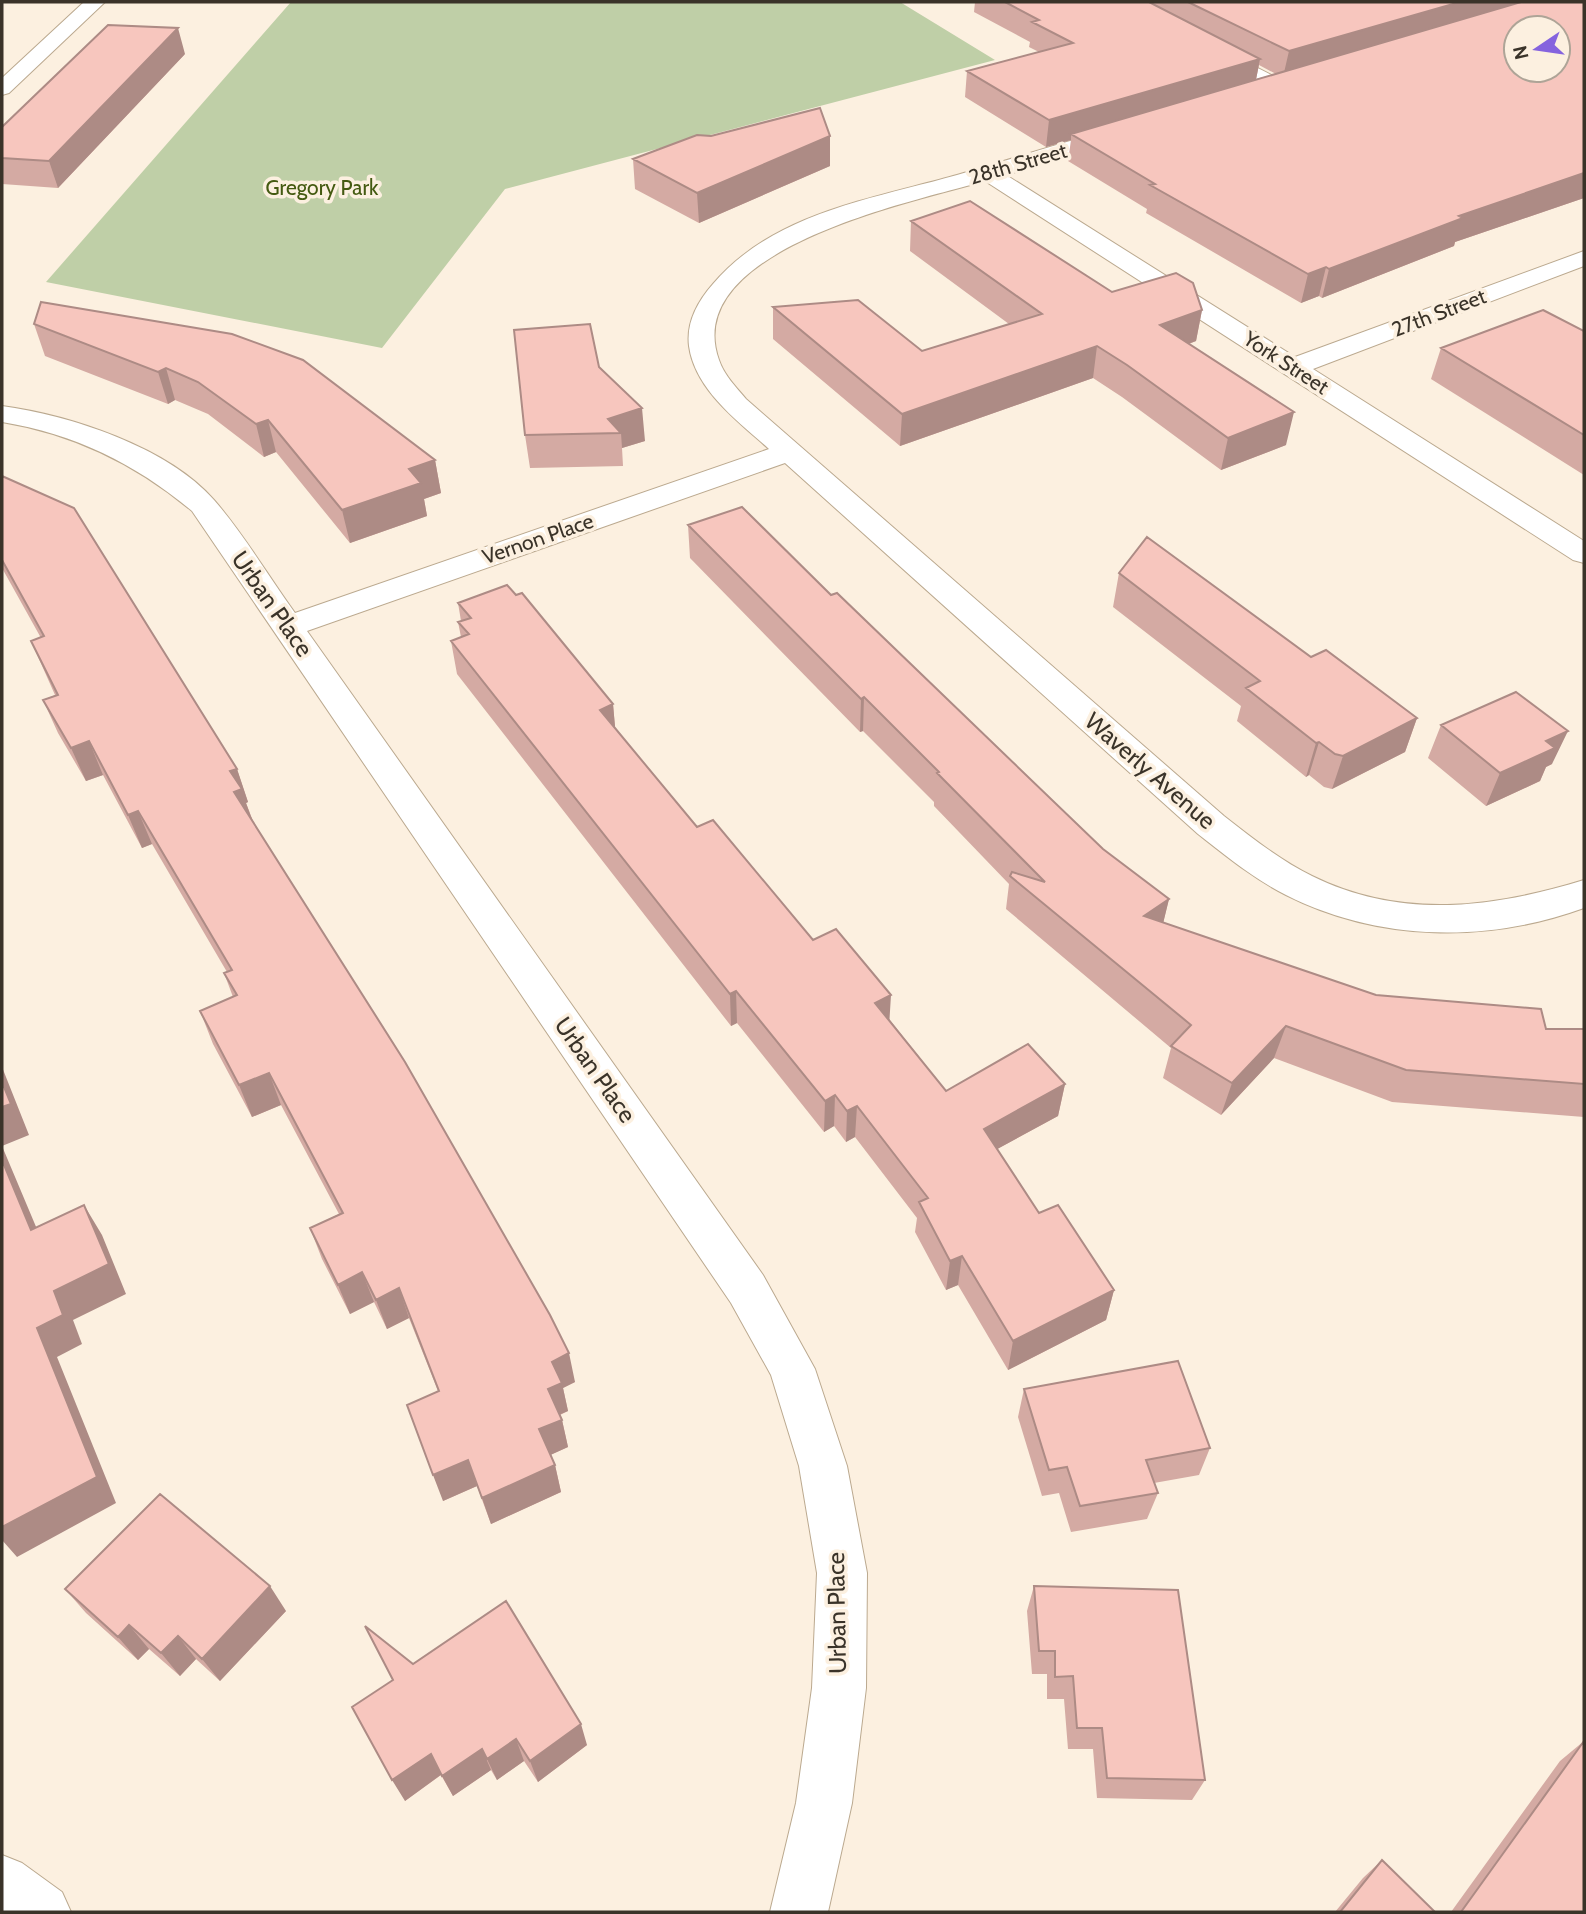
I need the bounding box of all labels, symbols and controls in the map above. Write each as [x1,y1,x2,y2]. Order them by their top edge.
north arrow [1502,14,1572,84]
text: N [1508,44,1534,62]
street label: 28th Street [966,138,1070,189]
park label: Gregory Park [266,175,379,200]
street label: 27th Street [1388,283,1489,342]
street label: York Street [1238,325,1334,399]
street label: Vernon Place [479,508,597,569]
street label: Urban Place [226,545,319,662]
street label: Waverly Avenue [1079,706,1222,835]
street label: Urban Place [549,1011,642,1128]
street label: Urban Place [821,1552,852,1674]

